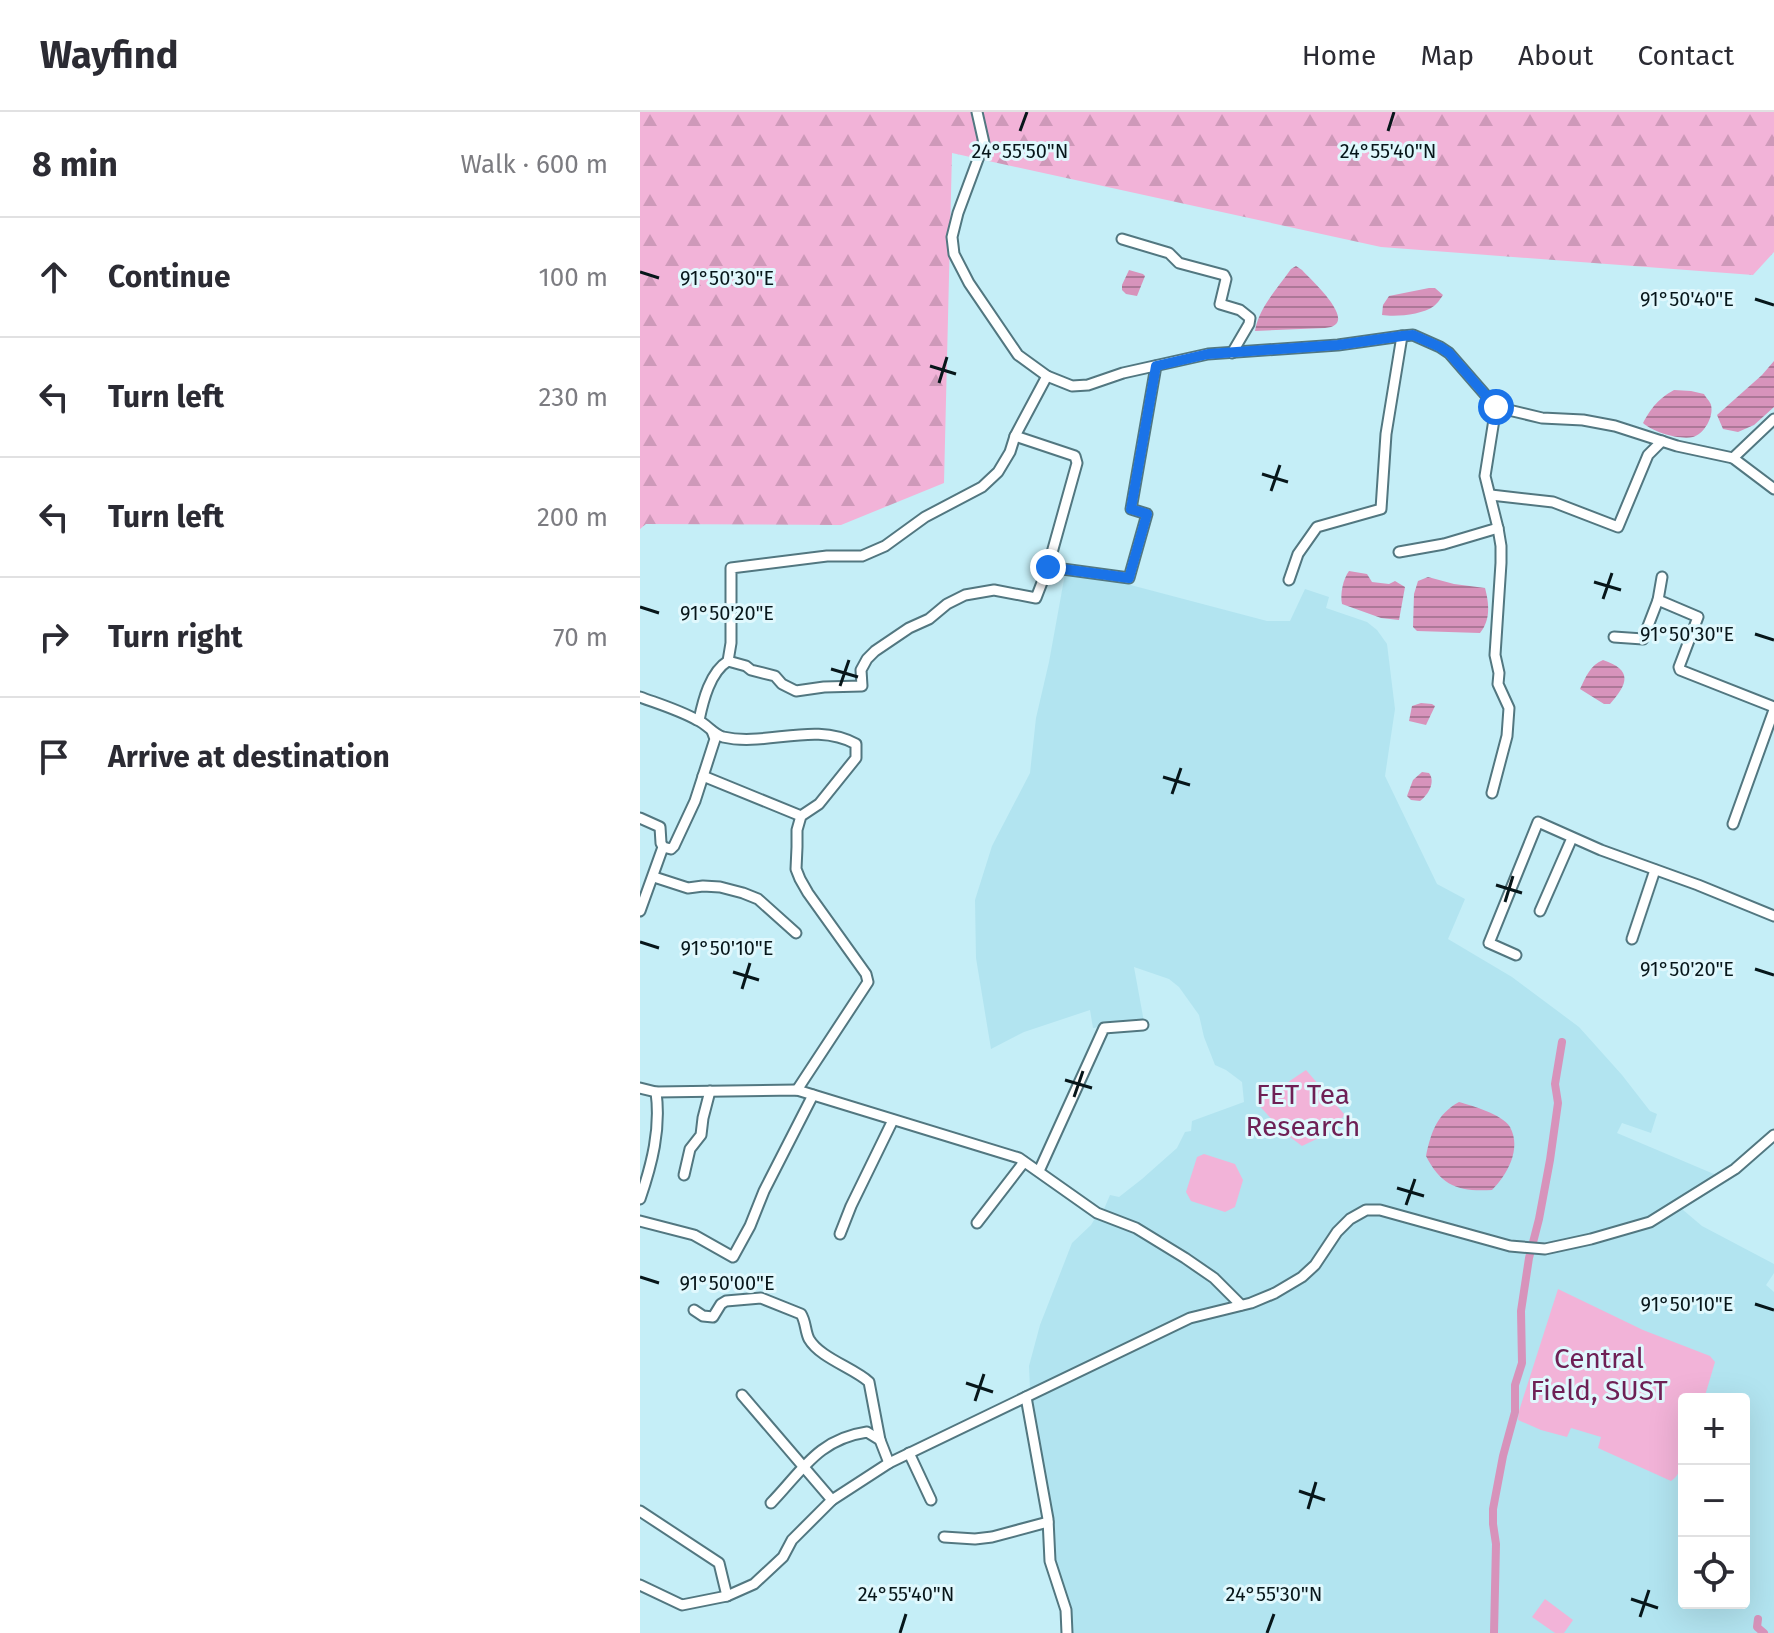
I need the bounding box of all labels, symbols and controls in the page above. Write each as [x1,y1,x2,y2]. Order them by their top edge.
text: Wayfind [40,32,178,78]
text: Home [1302,39,1376,72]
text: Map [1420,39,1474,72]
text: About [1518,39,1593,72]
text: Contact [1637,39,1734,72]
text: 24°55'50"N [972,139,1068,163]
text: 24°55'40"N [1340,139,1436,163]
text: 8 min [32,144,118,185]
text: Walk · 600 m [460,149,608,180]
icon: ahead [32,255,76,299]
text: Continue [108,259,231,295]
text: 100 m [539,262,608,293]
text: 91°50'30"E [680,266,774,290]
text: 91°50'40"E [1640,287,1734,311]
icon: left [32,375,76,419]
text: Turn left [108,379,224,415]
text: 230 m [539,382,608,413]
route start [1478,389,1514,425]
icon: left [32,495,76,539]
text: Turn left [108,499,224,535]
text: 200 m [537,502,608,533]
route end [1030,549,1066,585]
text: 91°50'20"E [680,601,774,625]
icon: right [32,615,76,659]
text: Turn right [108,619,243,655]
text: 70 m [553,622,608,653]
text: 91°50'30"E [1640,622,1734,646]
icon: arrive [32,735,76,779]
text: Arrive at destination [108,739,390,775]
text: 91°50'10"E [681,936,773,960]
text: 91°50'20"E [1640,957,1734,981]
park label: FET Tea Research [1246,1078,1360,1143]
text: 91°50'00"E [679,1271,775,1295]
text: 91°50'10"E [1641,1292,1733,1316]
park label: Central Field, SUST [1530,1342,1668,1407]
map controls [1678,1393,1750,1609]
button: + [1678,1393,1750,1465]
button: − [1678,1465,1750,1537]
button: locate [1678,1537,1750,1609]
text: 24°55'40"N [858,1582,954,1606]
text: 24°55'30"N [1226,1582,1322,1606]

